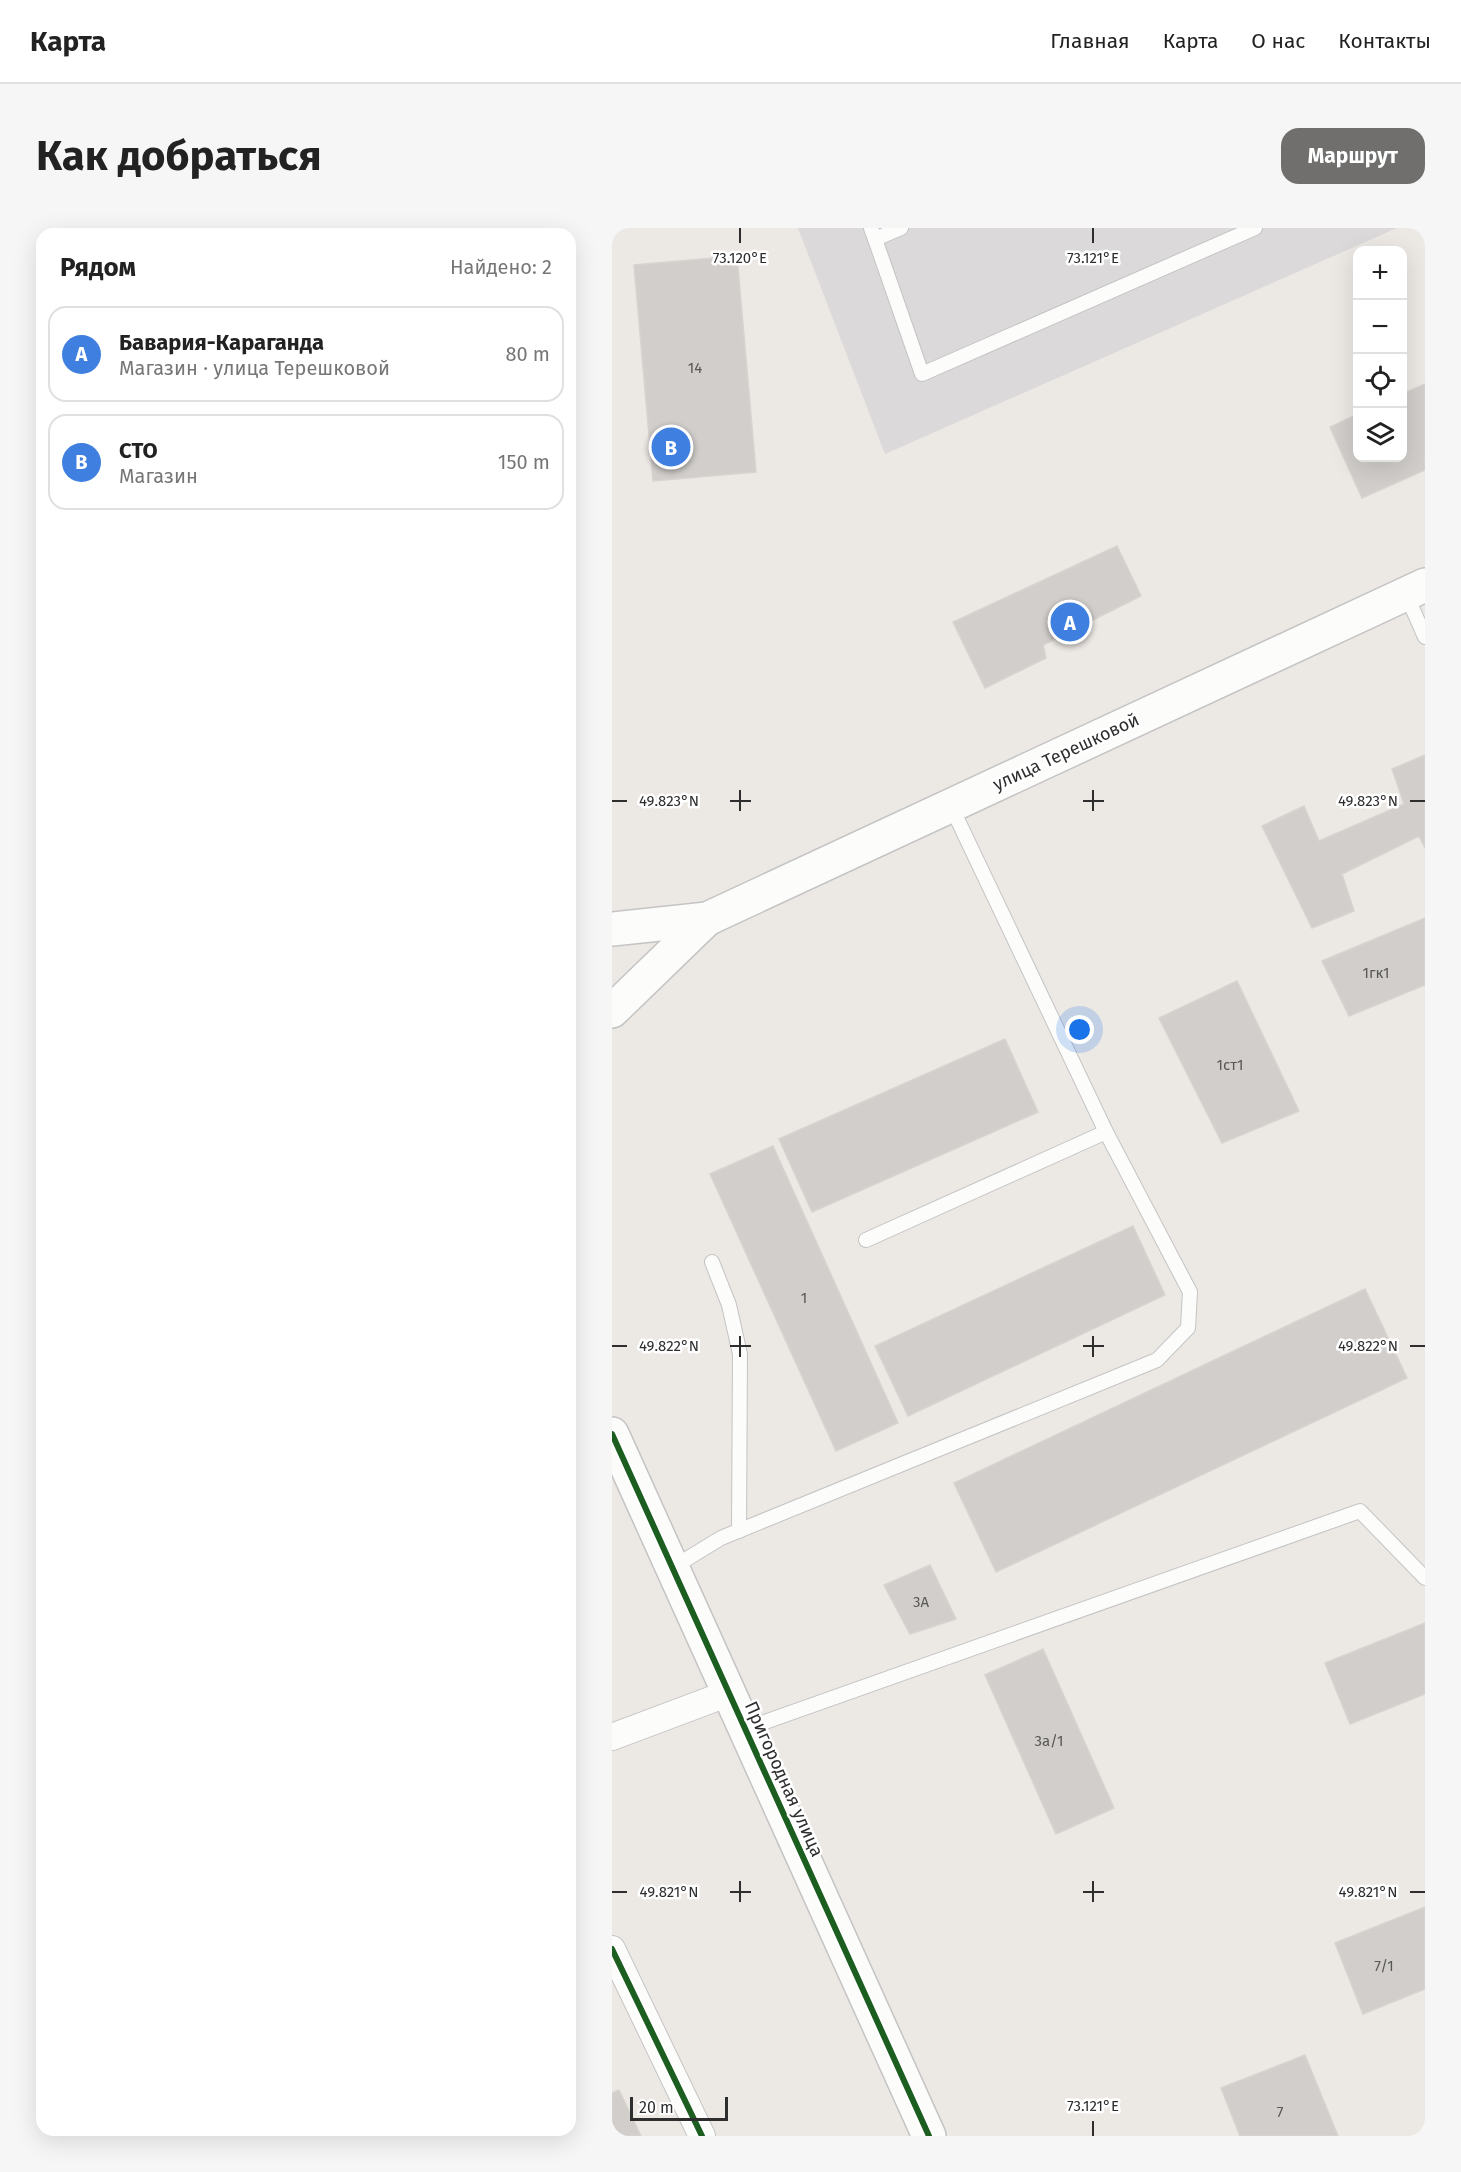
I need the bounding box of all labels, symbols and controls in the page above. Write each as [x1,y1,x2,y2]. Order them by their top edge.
text: Карта [30,25,106,58]
text: Главная [1050,28,1130,54]
text: Карта [1163,28,1218,54]
text: О нас [1251,28,1305,54]
text: Контакты [1338,28,1431,54]
button: Маршрут [1281,128,1425,184]
text: Как добраться [36,131,322,181]
map controls [1353,246,1407,462]
button: + [1353,246,1407,300]
text: 73.120°E [713,249,767,267]
text: 73.121°E [1067,249,1119,267]
text: Рядом [60,252,136,283]
text: Найдено: 2 [450,255,552,279]
button: − [1353,300,1407,354]
text: Бавария-Караганда [119,329,324,356]
text: A [76,342,87,366]
text: 80 m [505,342,550,366]
button: locate [1353,354,1407,408]
text: Магазин · улица Терешковой [119,356,390,380]
house number: 14 [688,359,702,377]
button: layers [1353,408,1407,462]
pin: B [652,424,690,470]
text: СТО [119,437,158,464]
text: B [75,450,88,474]
text: 150 m [498,450,550,474]
text: Магазин [119,464,198,488]
pin: A [1050,600,1090,644]
street label: улица Терешковой [989,708,1143,796]
text: 49.823°N [639,792,699,810]
text: 49.823°N [1338,792,1398,810]
house number: 1гк1 [1363,964,1390,982]
your location [1065,1015,1094,1044]
house number: 1ст1 [1217,1056,1243,1074]
house number: 1 [801,1289,807,1307]
text: 49.822°N [639,1337,699,1355]
text: 49.822°N [1338,1337,1398,1355]
house number: 3А [913,1593,929,1611]
street label: Пригородная улица [740,1698,828,1860]
house number: 3а/1 [1034,1732,1064,1750]
text: 49.821°N [640,1883,698,1901]
text: 49.821°N [1339,1883,1397,1901]
house number: 7/1 [1374,1957,1394,1975]
scale bar [630,2094,728,2122]
text: 73.121°E [1067,2097,1119,2115]
text: 20 m [639,2098,674,2117]
house number: 7 [1277,2103,1284,2121]

